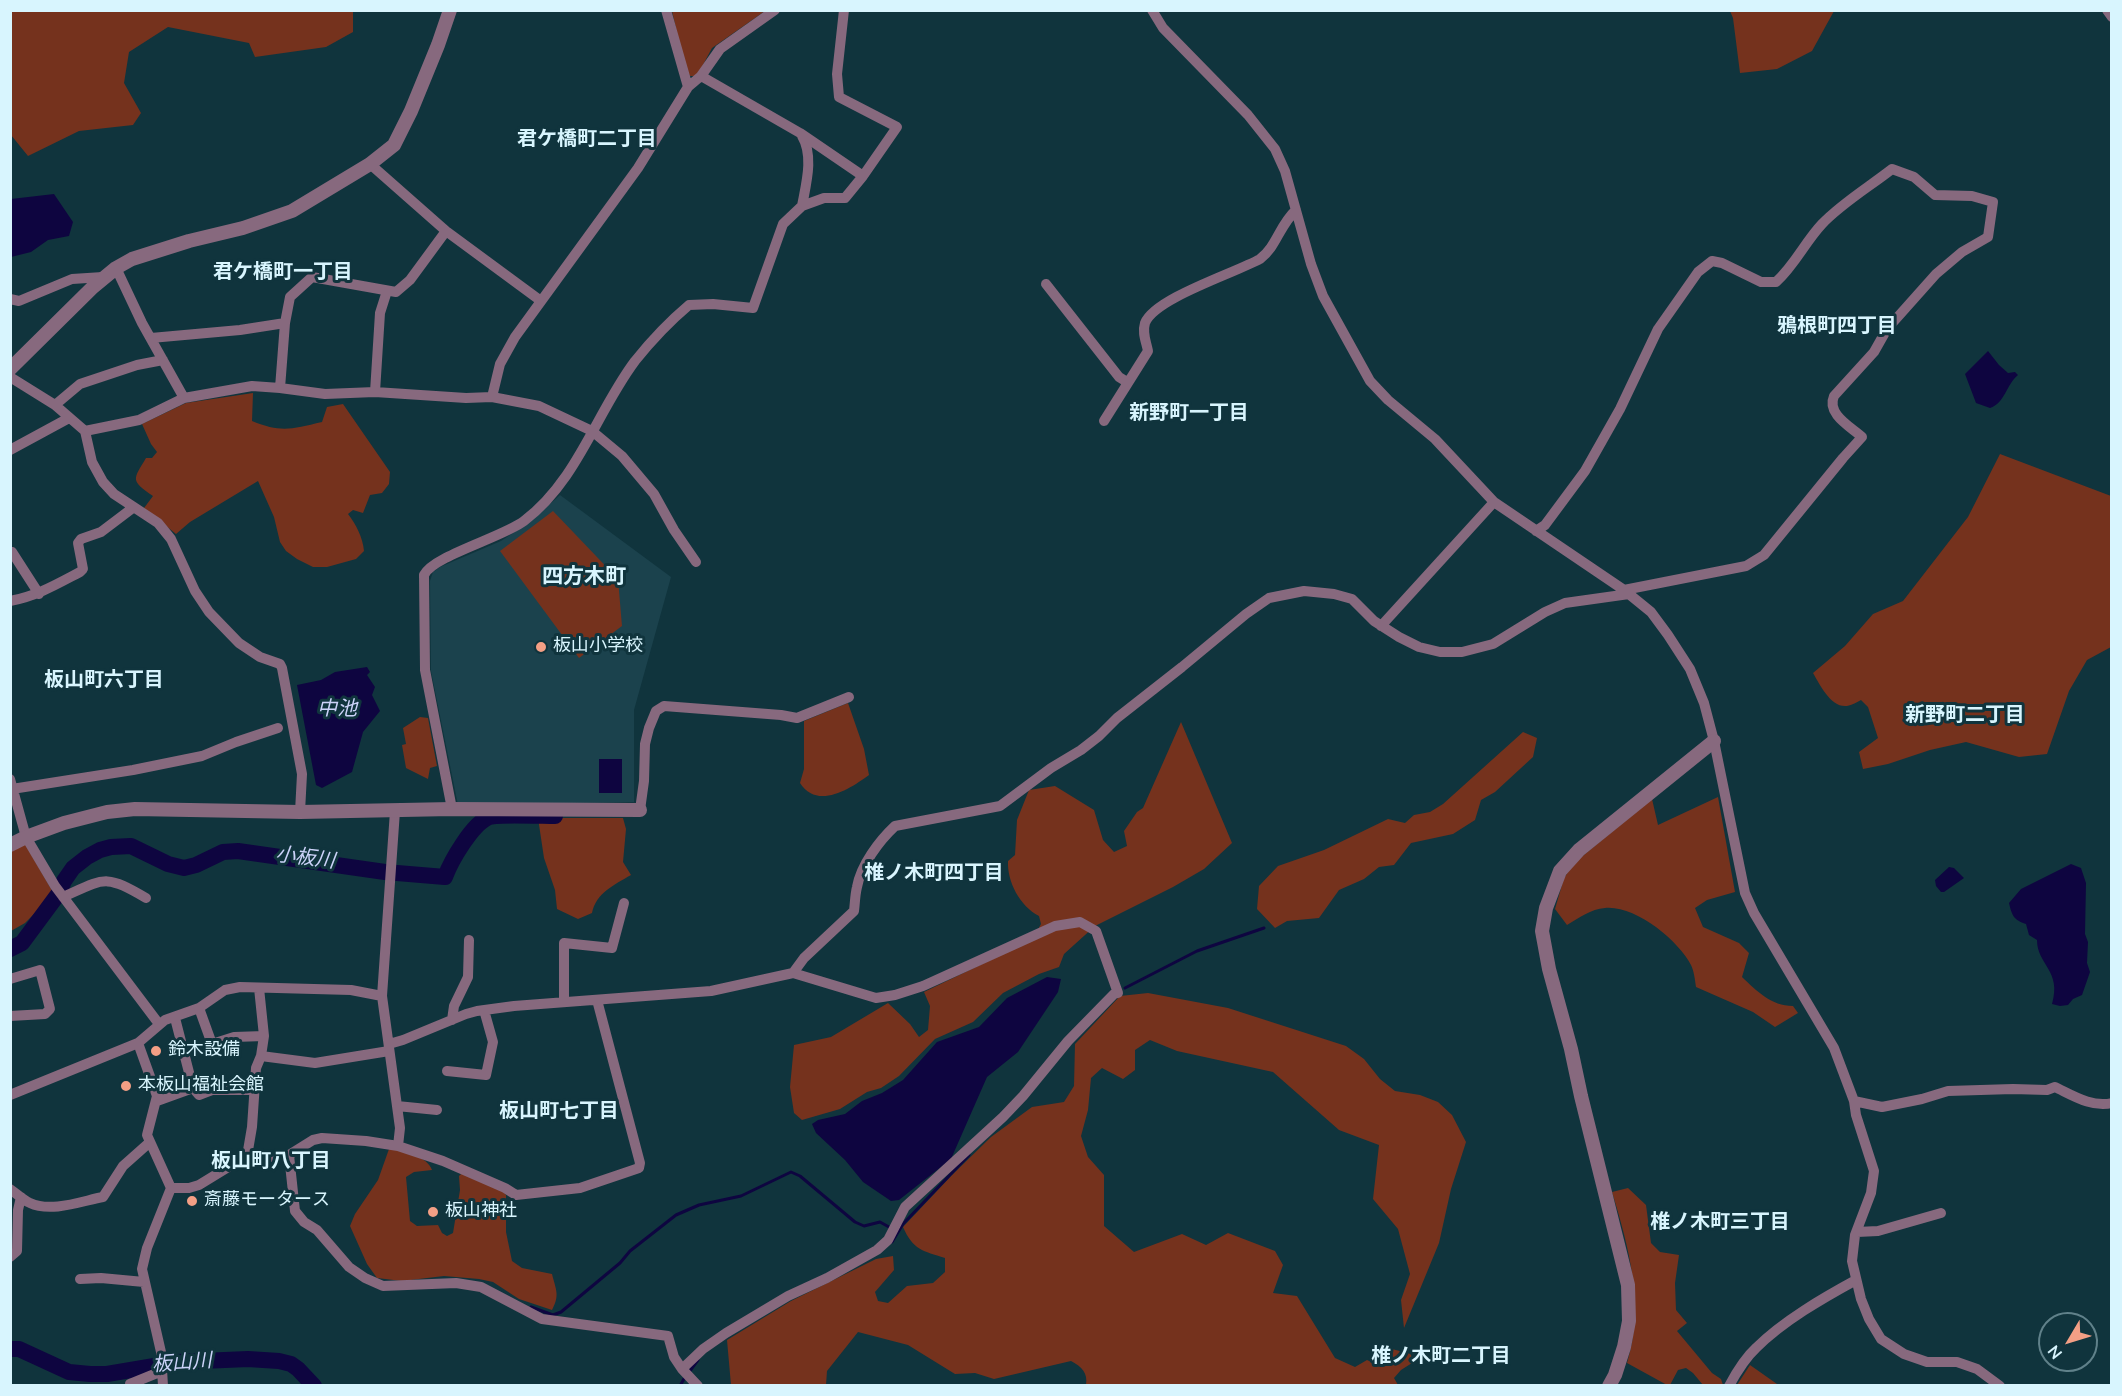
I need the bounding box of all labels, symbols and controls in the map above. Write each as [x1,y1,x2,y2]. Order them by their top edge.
district label: 君ケ橋町二丁目 [517,128,657,152]
district label: 君ケ橋町一丁目 [213,261,353,285]
district label: 鴉根町四丁目 [1777,315,1897,339]
district label: 新野町一丁目 [1129,402,1249,426]
district label: 四方木町 [542,565,626,591]
place label: 板山小学校 [553,636,643,658]
marker: 板山小学校 [534,640,548,654]
district label: 板山町六丁目 [44,669,164,693]
water label: 中池 [317,698,357,722]
district label: 新野町二丁目 [1905,704,2025,728]
water label: 小板川 [274,843,336,875]
district label: 椎ノ木町四丁目 [864,862,1004,886]
place label: 鈴木設備 [168,1040,240,1062]
marker: 鈴木設備 [149,1044,163,1058]
place label: 本板山福祉会館 [138,1075,264,1097]
marker: 本板山福祉会館 [119,1079,133,1093]
district label: 板山町七丁目 [499,1100,619,1124]
district label: 板山町八丁目 [211,1150,331,1174]
place label: 斎藤モータース [204,1190,330,1212]
marker: 斎藤モータース [185,1194,199,1208]
place label: 板山神社 [445,1201,517,1223]
marker: 板山神社 [426,1205,440,1219]
district label: 椎ノ木町三丁目 [1650,1211,1790,1235]
north arrow [2038,1312,2098,1372]
text: N [2043,1340,2068,1363]
district label: 椎ノ木町二丁目 [1371,1345,1511,1369]
water label: 板山川 [151,1350,213,1378]

